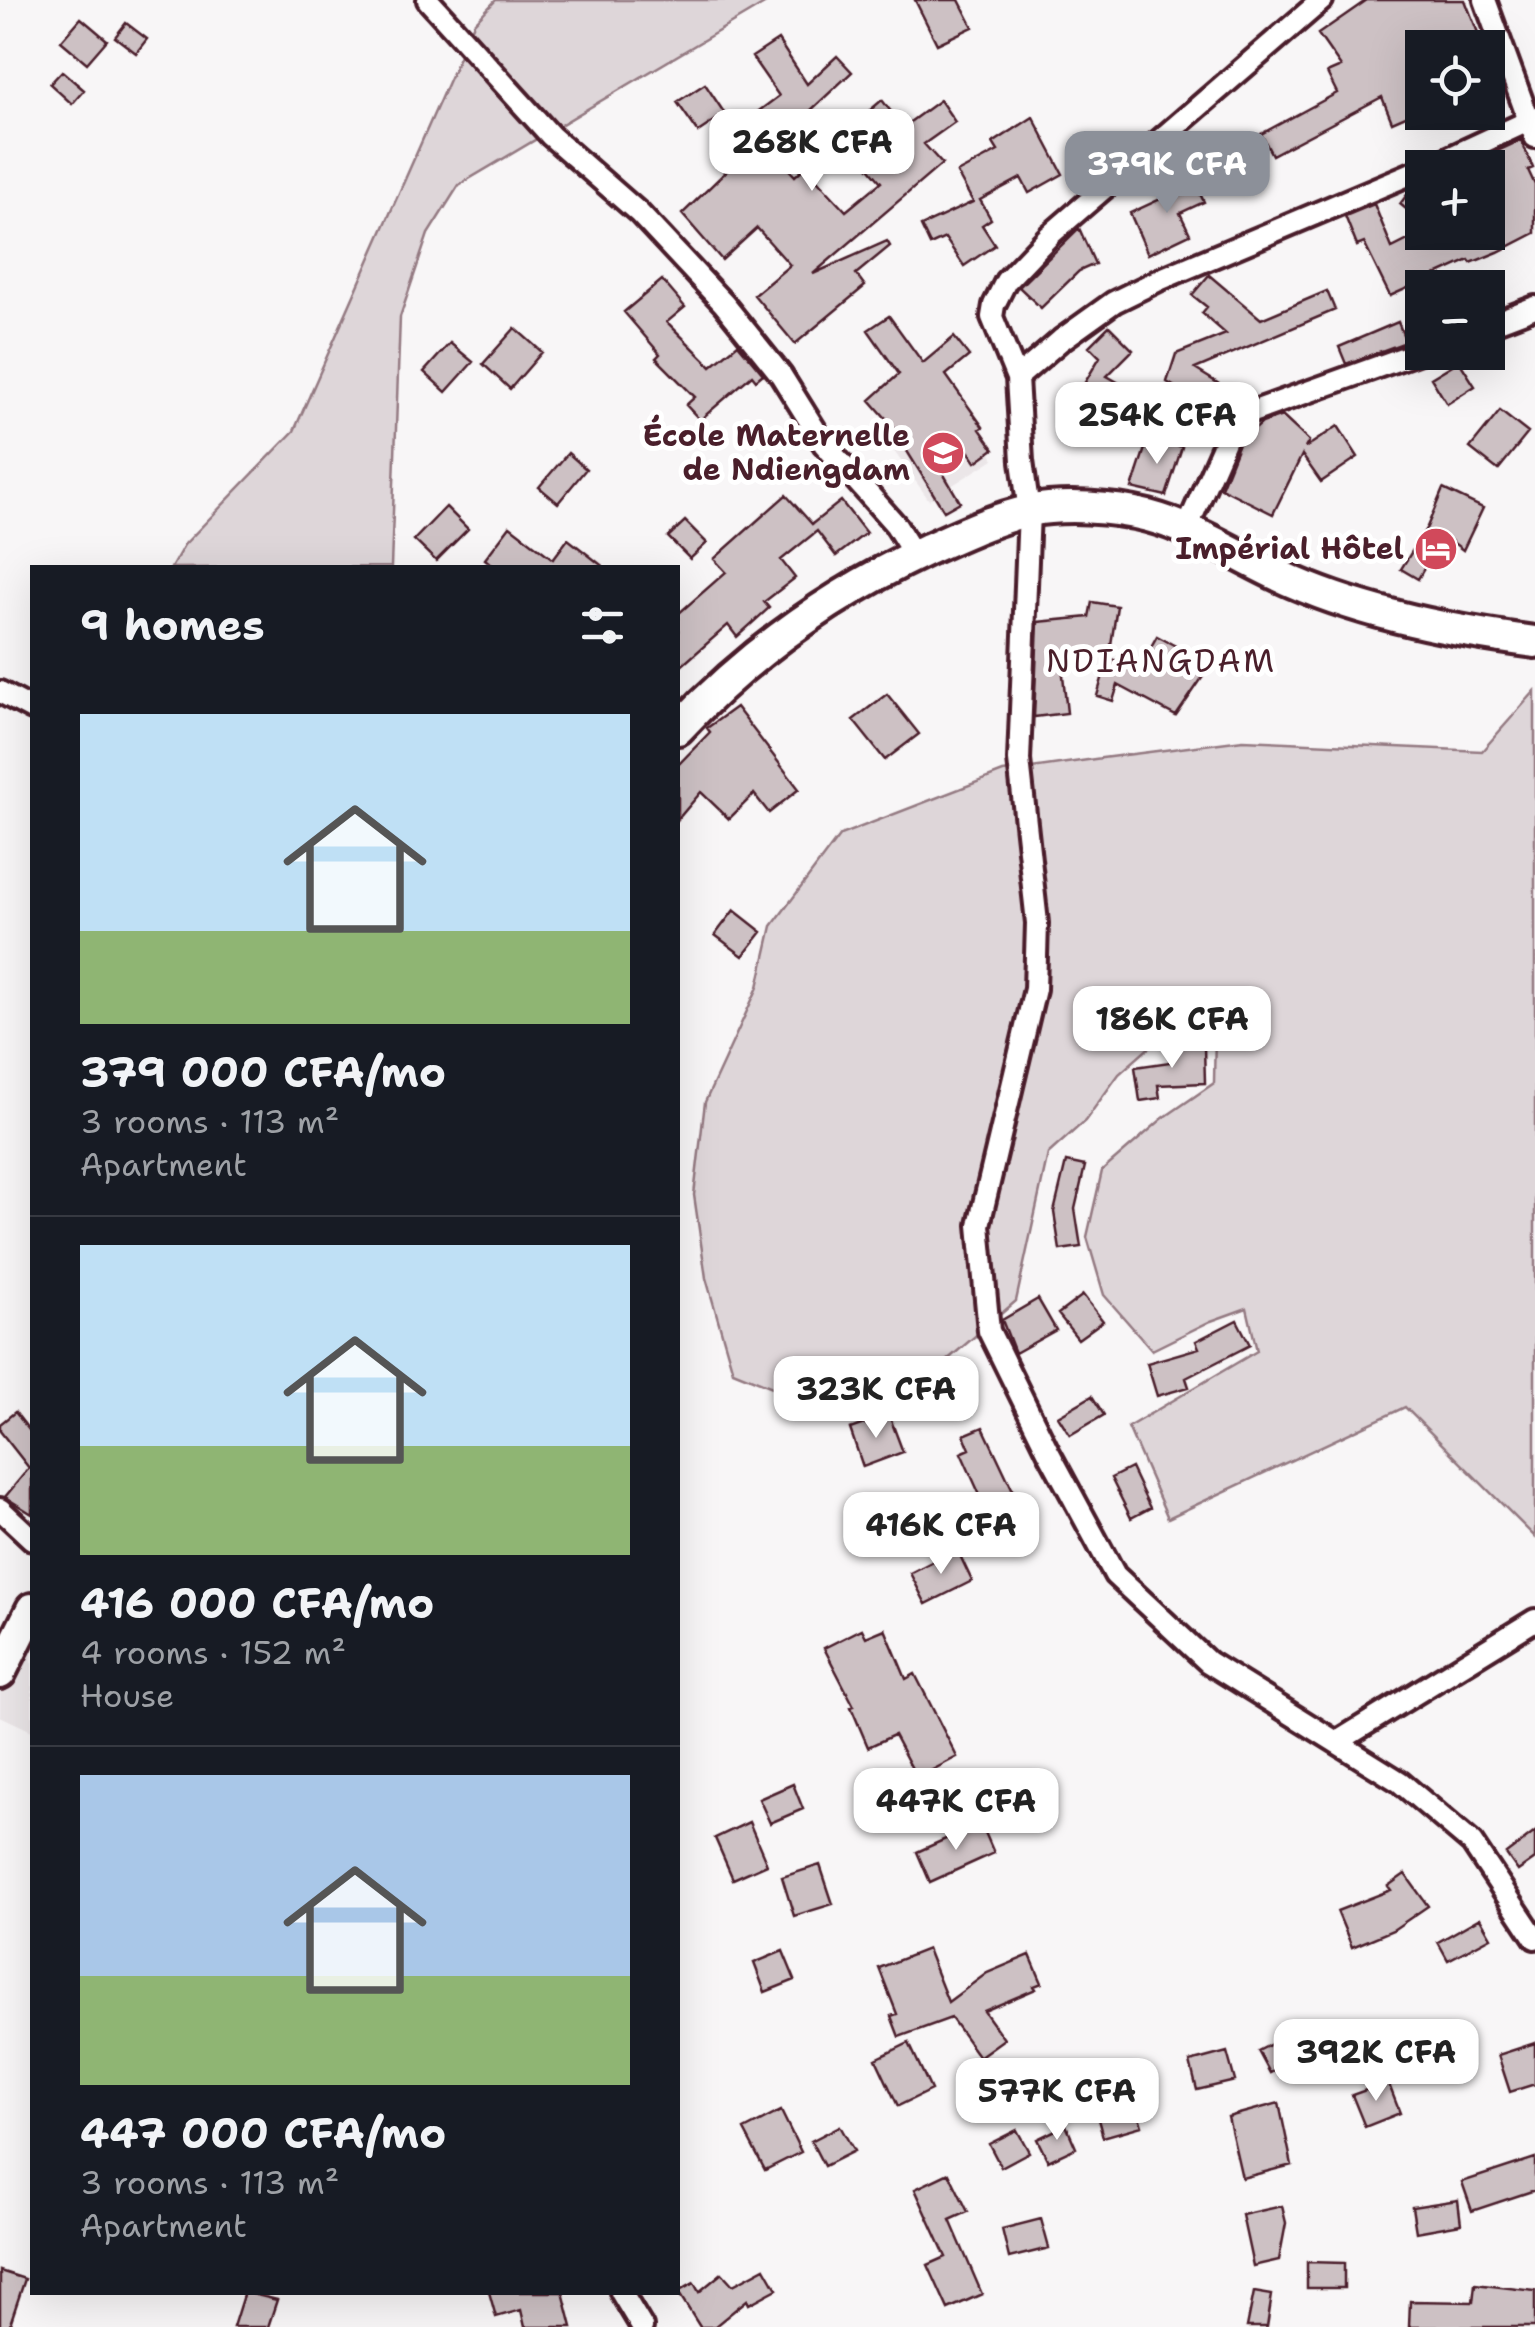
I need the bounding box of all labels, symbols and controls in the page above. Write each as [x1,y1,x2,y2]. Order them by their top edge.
map controls [1405,30,1505,370]
button: locate [1405,30,1505,130]
pin: 268K CFA [709,109,915,194]
text: 268K CFA [731,120,893,163]
pin: 379K CFA [1064,131,1270,216]
text: 379K CFA [1087,142,1247,185]
button: + [1405,150,1505,250]
button: − [1405,270,1505,370]
pin: 254K CFA [1054,382,1260,467]
text: 254K CFA [1077,393,1237,436]
place label: École Maternelle de Ndiengdam [642,414,910,490]
school or university icon: École Maternelle de Ndiengdam [920,430,966,476]
hotel icon: Impérial Hôtel [1413,526,1459,572]
place label: Impérial Hôtel [1175,528,1404,569]
text: 9 homes [80,597,265,653]
icon: filters [575,598,630,653]
district label: NDIANGDAM [1046,639,1276,682]
icon: home [265,779,445,959]
pin: 186K CFA [1069,986,1275,1071]
text: 186K CFA [1095,997,1249,1040]
text: 379 000 CFA/mo [80,1044,446,1100]
text: 3 rooms · 113 m² [80,1100,339,1143]
text: Apartment [80,1143,247,1186]
icon: home [265,1310,445,1490]
pin: 323K CFA [773,1356,979,1441]
text: 323K CFA [796,1367,956,1410]
pin: 416K CFA [838,1492,1044,1577]
text: 416K CFA [865,1503,1017,1546]
text: 416 000 CFA/mo [80,1575,434,1631]
text: 4 rooms · 152 m² [80,1631,346,1674]
text: House [80,1674,174,1717]
pin: 447K CFA [853,1768,1059,1853]
text: 447K CFA [876,1779,1036,1822]
icon: home [265,1840,445,2020]
pin: 392K CFA [1273,2019,1479,2104]
text: 392K CFA [1296,2030,1456,2073]
pin: 577K CFA [954,2058,1160,2143]
text: 577K CFA [978,2069,1136,2112]
text: 447 000 CFA/mo [80,2105,446,2161]
text: 3 rooms · 113 m² [80,2161,339,2204]
text: Apartment [80,2204,247,2247]

